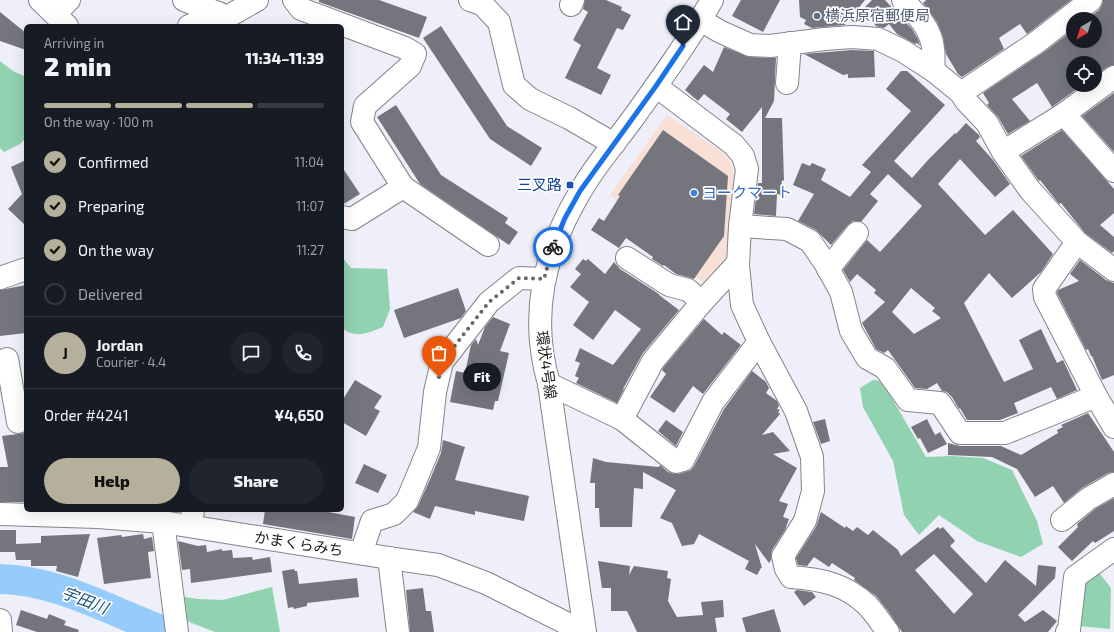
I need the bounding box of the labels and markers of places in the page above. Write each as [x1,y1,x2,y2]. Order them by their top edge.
pin [666,5,700,46]
place label: 横浜原宿郵便局 [825,6,930,24]
marker: 横浜原宿郵便局 [812,11,822,21]
place label: 三叉路 [517,175,562,193]
marker: 三叉路 [565,180,575,190]
place label: ヨークマート [702,183,792,201]
marker: ヨークマート [689,188,699,198]
pin [422,336,456,377]
callout: Fit [463,363,501,391]

